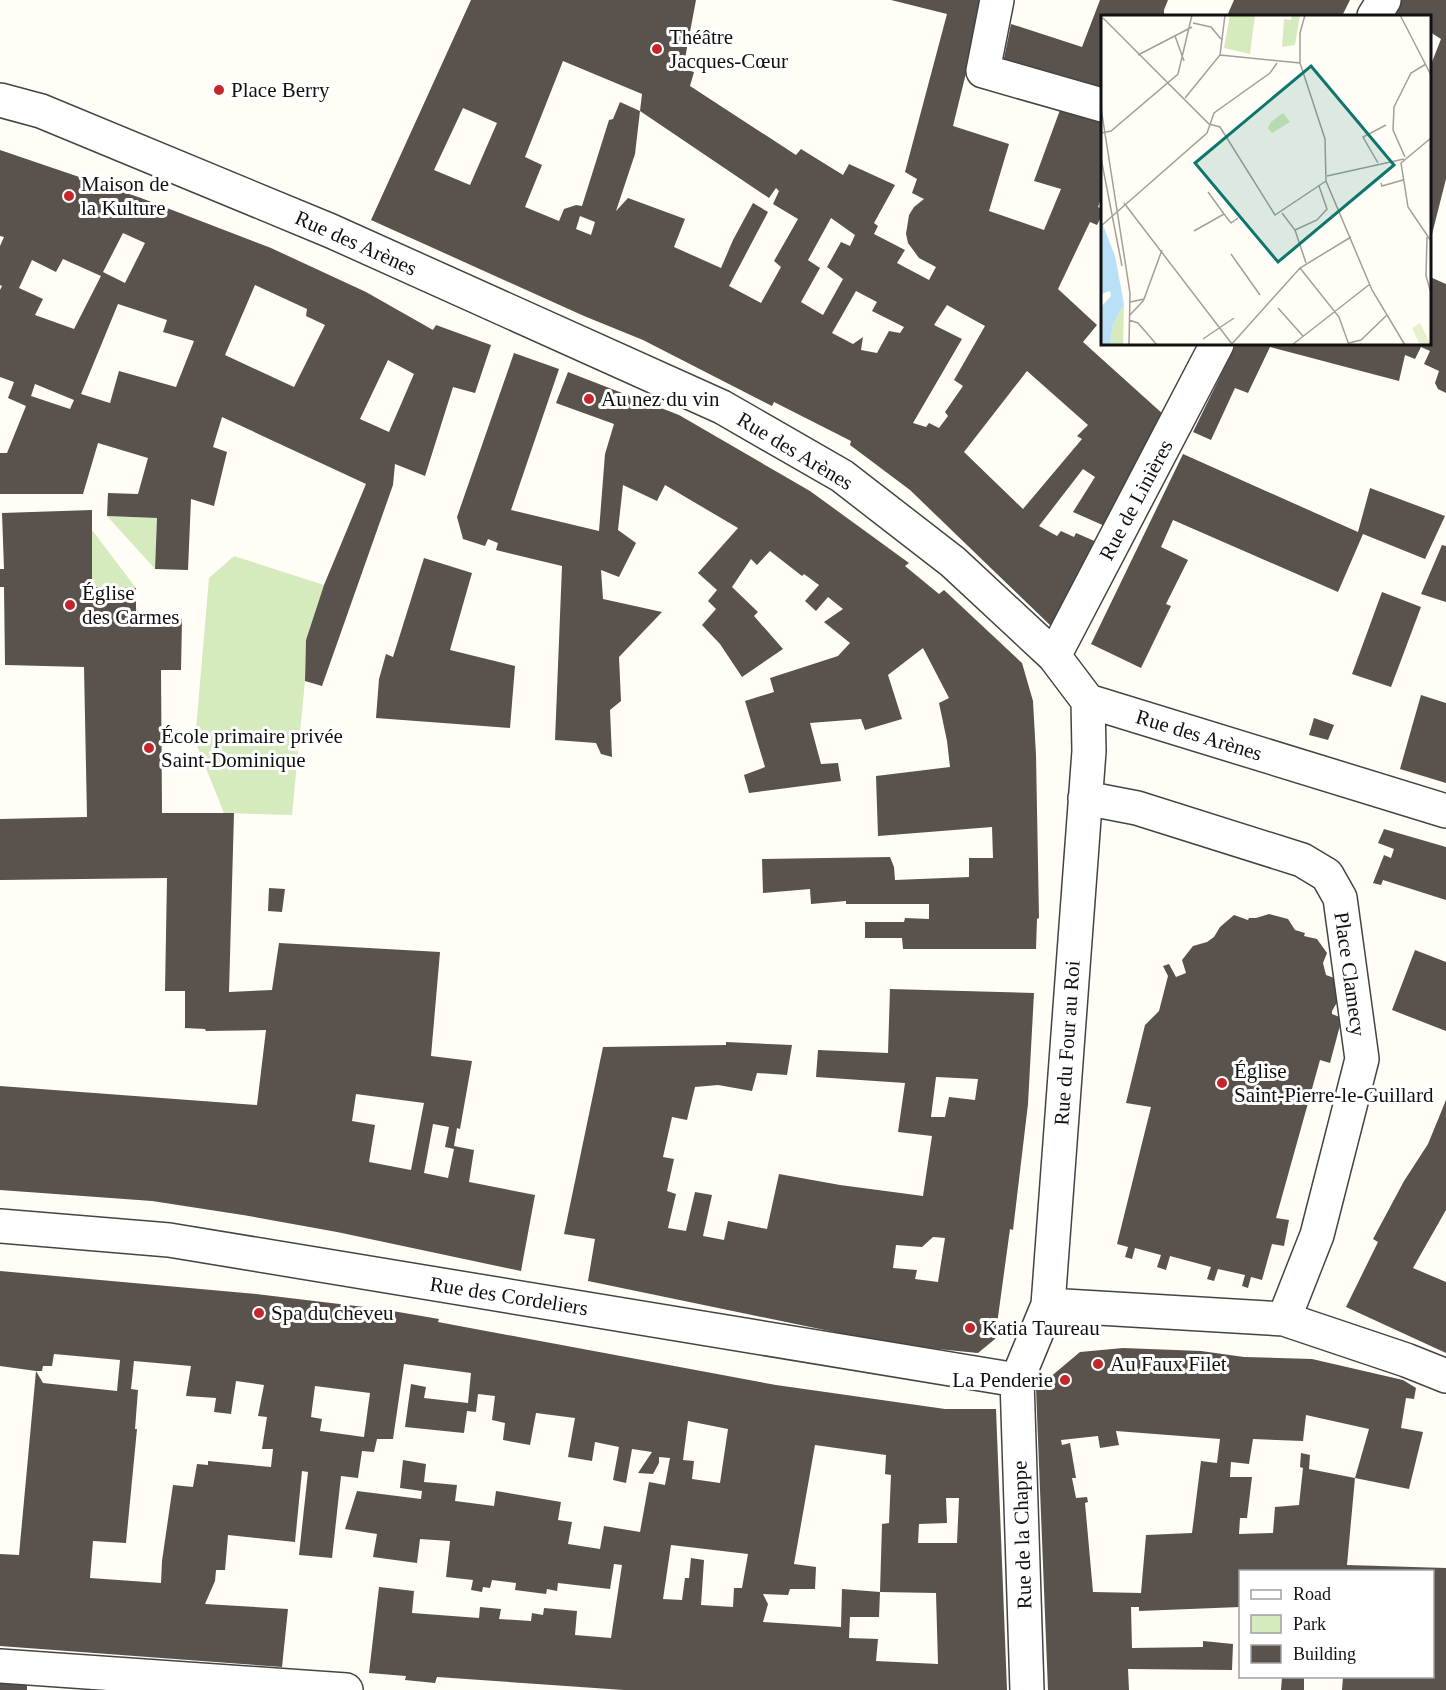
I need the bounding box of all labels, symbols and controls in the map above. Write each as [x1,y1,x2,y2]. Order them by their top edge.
inset map [1101,15,1431,345]
place label: Théâtre Jacques-Cœur [669,25,788,73]
marker: Théâtre Jacques-Cœur [650,42,664,56]
place label: Place Berry [231,78,330,102]
marker: Place Berry [212,83,226,97]
place label: Maison de la Kulture [81,172,169,220]
marker: Maison de la Kulture [62,189,76,203]
street label: Rue des Arènes [291,205,421,281]
place label: Au nez du vin [601,387,720,411]
marker: Au nez du vin [582,392,596,406]
street label: Rue des Arènes [733,407,857,495]
street label: Rue de Linières [1094,436,1178,564]
place label: Église des Carmes [82,581,179,629]
marker: Église des Carmes [63,598,77,612]
street label: Rue des Arènes [1133,704,1265,766]
place label: École primaire privée Saint-Dominique [161,724,343,772]
marker: École primaire privée Saint-Dominique [142,741,156,755]
street label: Place Clamecy [1329,910,1371,1038]
street label: Rue du Four au Roi [1049,959,1085,1126]
place label: Église Saint-Pierre-le-Guillard [1234,1059,1434,1107]
marker: Église Saint-Pierre-le-Guillard [1215,1076,1229,1090]
street label: Rue des Cordeliers [428,1272,590,1320]
place label: Spa du cheveu [271,1301,394,1325]
marker: Spa du cheveu [252,1306,266,1320]
place label: Katia Taureau [982,1316,1100,1340]
marker: Katia Taureau [963,1321,977,1335]
place label: Au Faux Filet [1110,1352,1227,1376]
marker: Au Faux Filet [1091,1357,1105,1371]
place label: La Penderie [952,1368,1053,1392]
marker: La Penderie [1058,1373,1072,1387]
street label: Rue de la Chappe [1007,1460,1037,1610]
legend [1239,1570,1434,1678]
text: Road [1293,1584,1331,1604]
text: Park [1293,1614,1326,1634]
text: Building [1293,1644,1356,1664]

